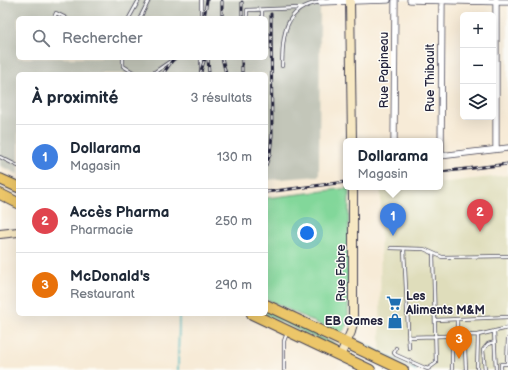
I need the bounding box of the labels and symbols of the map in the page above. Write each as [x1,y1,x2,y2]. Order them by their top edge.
street label: Rue Papineau [377,32,392,108]
street label: Rue Thibault [423,44,438,112]
pin: 2 [467,199,493,232]
pin: 1 [380,203,406,236]
your location [297,223,317,243]
street label: Rue Fabre [334,244,349,302]
place label: Les Aliments M&M [405,289,485,318]
supermarket icon: Les Aliments M&M [385,294,403,312]
shop icon: EB Games [386,312,404,330]
place label: EB Games [325,314,383,329]
pin: 3 [446,326,472,359]

